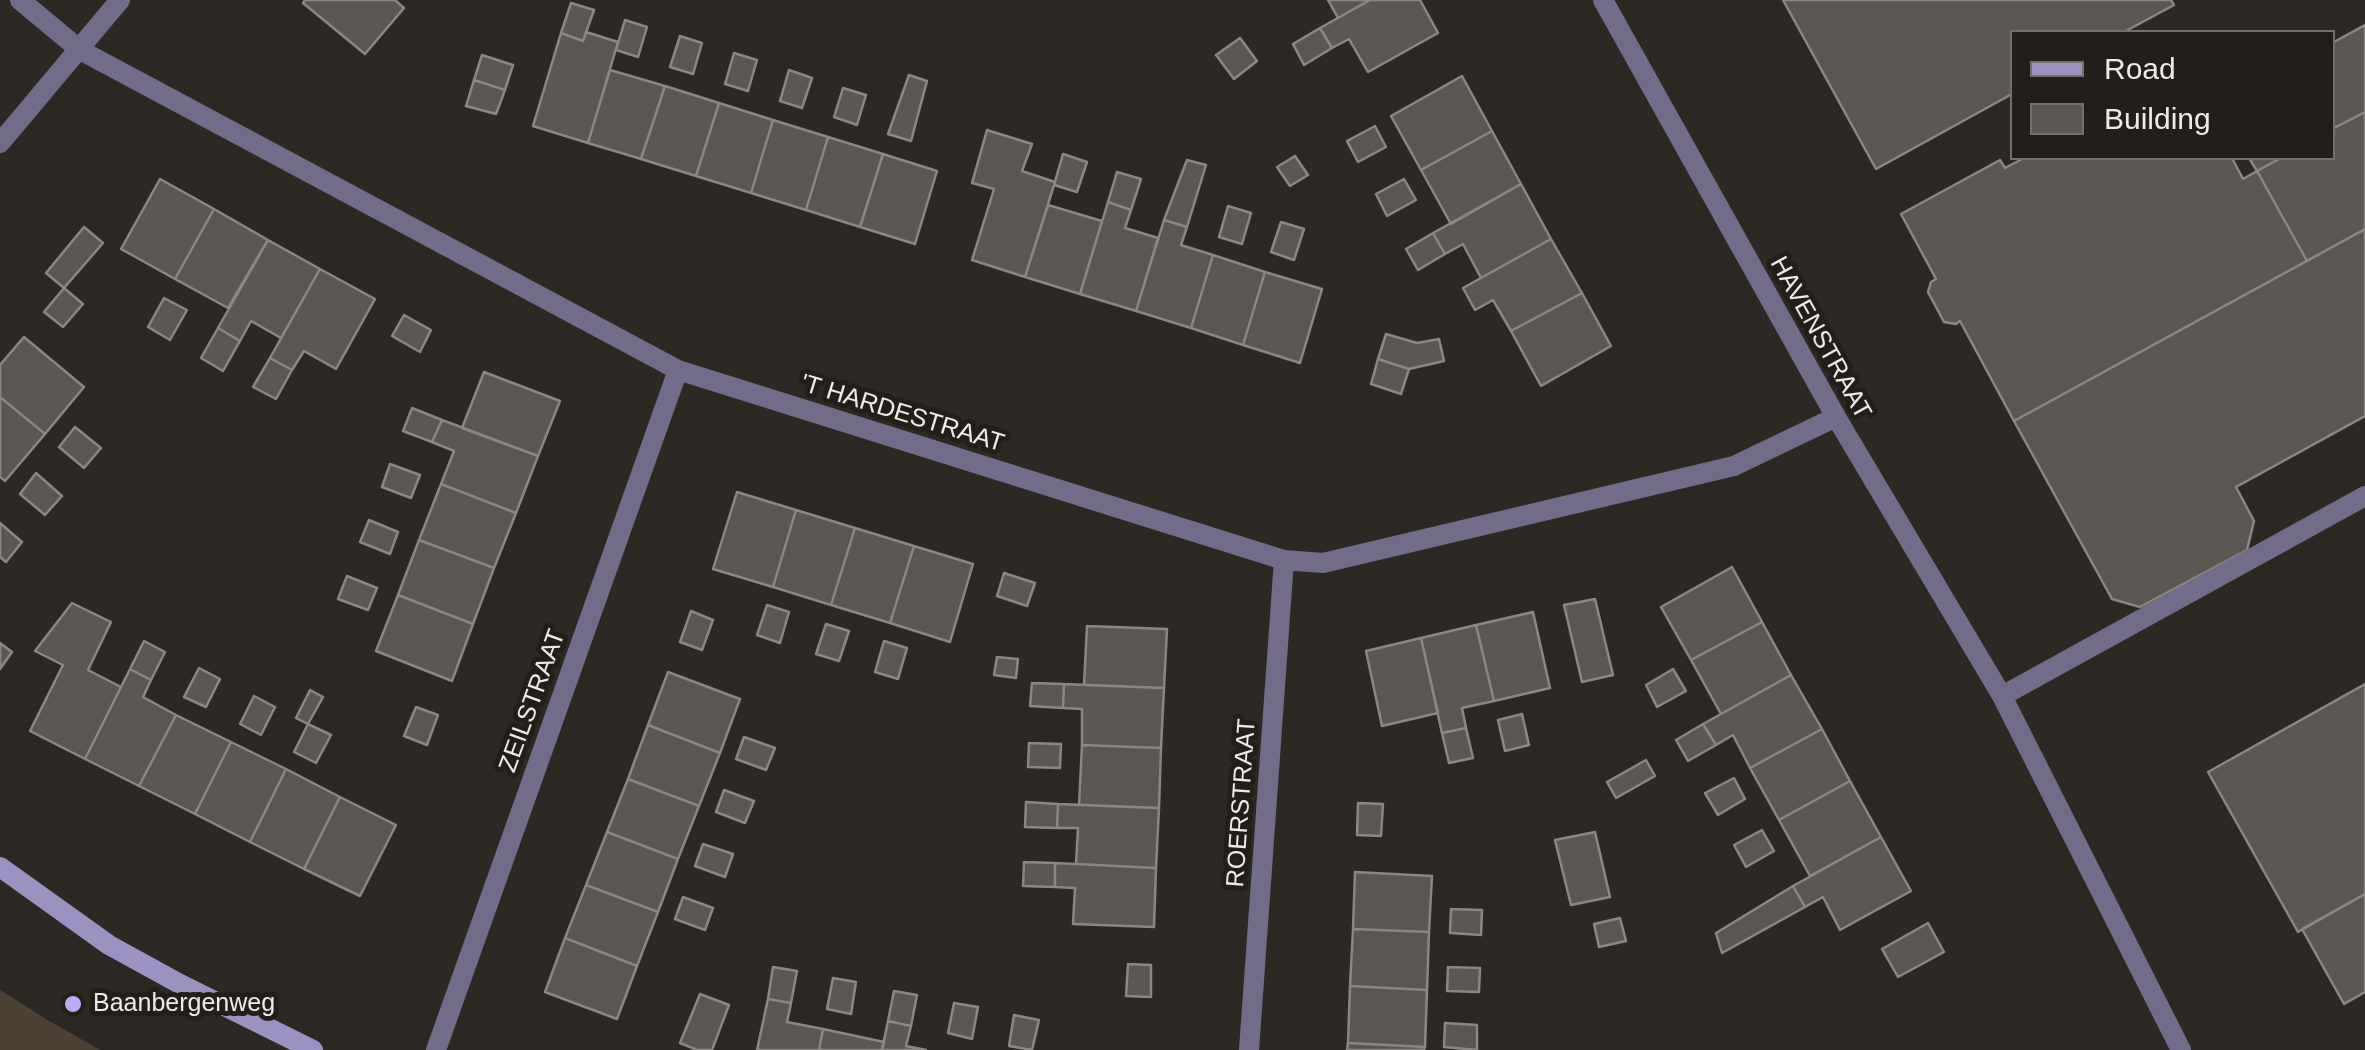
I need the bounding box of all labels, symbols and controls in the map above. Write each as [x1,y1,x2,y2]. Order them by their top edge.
legend [2010,30,2335,160]
text: Road [2104,52,2176,85]
text: Building [2104,102,2211,135]
street label: HAVENSTRAAT [1763,252,1877,424]
street label: 'T HARDESTRAAT [797,369,1007,459]
street label: ZEILSTRAAT [493,626,573,776]
street label: ROERSTRAAT [1221,718,1263,888]
place label: Baanbergenweg [93,989,275,1019]
marker: Baanbergenweg [62,993,84,1015]

